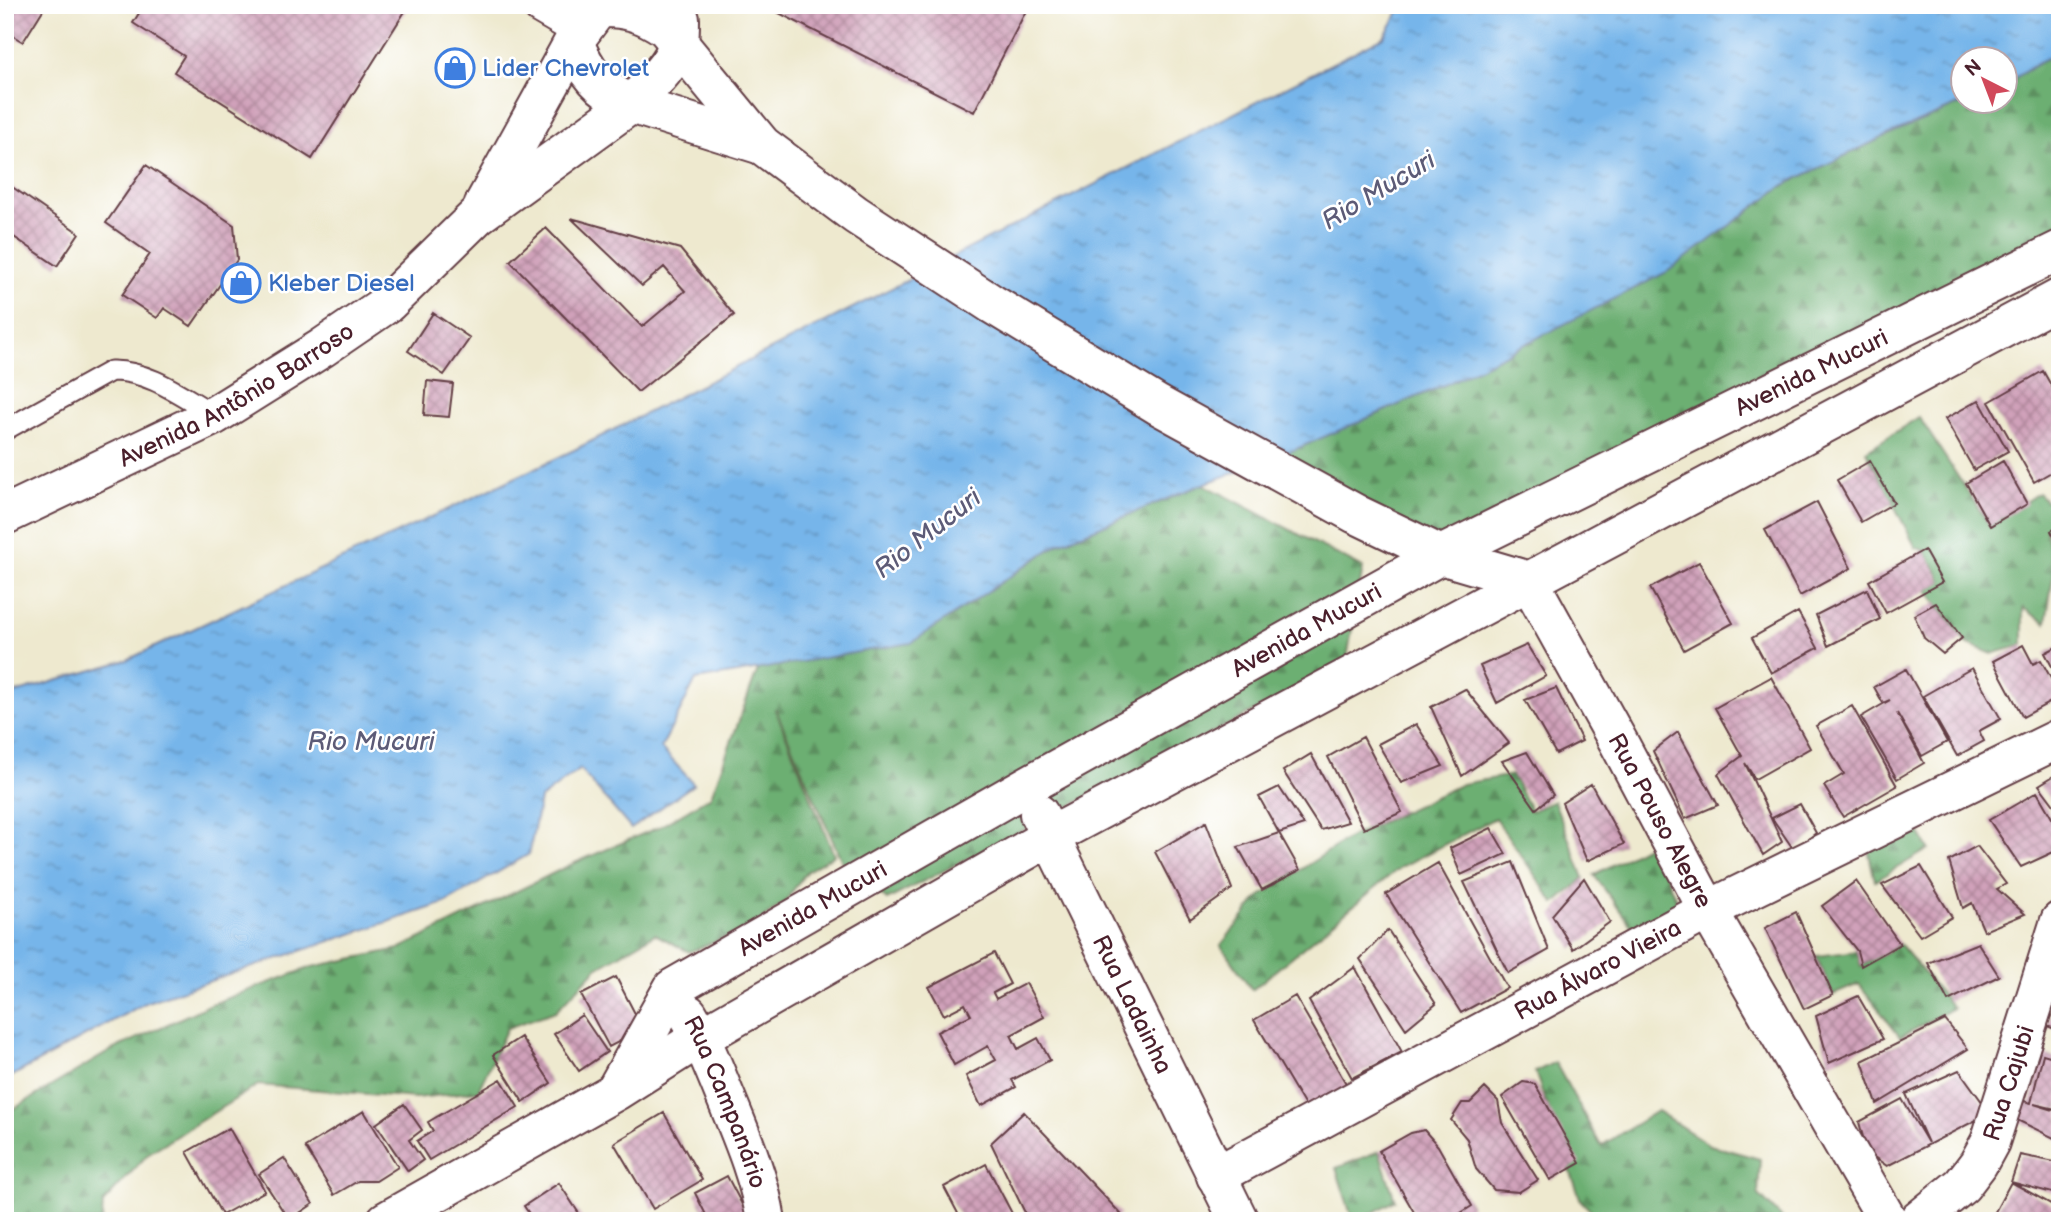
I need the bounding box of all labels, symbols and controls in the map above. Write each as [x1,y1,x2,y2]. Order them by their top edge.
north arrow [1950,46,2020,116]
shop icon: Lider Chevrolet [434,47,476,89]
place label: Lider Chevrolet [482,54,650,83]
text: N [1961,55,1987,82]
water label: Rio Mucuri [1316,145,1442,237]
shop icon: Kleber Diesel [220,262,262,304]
place label: Kleber Diesel [268,269,415,298]
street label: Avenida Antônio Barroso [114,317,360,474]
street label: Avenida Mucuri [1730,323,1893,423]
water label: Rio Mucuri [868,482,988,585]
street label: Avenida Mucuri [1227,577,1387,684]
water label: Rio Mucuri [308,727,436,758]
street label: Rua Pouso Alegre [1601,728,1718,913]
street label: Avenida Mucuri [733,855,892,963]
street label: Rua Álvaro Vieira [1510,913,1686,1027]
street label: Rua Ladainha [1086,931,1178,1078]
street label: Rua Campanário [677,1011,772,1192]
street label: Rua Cajubi [1977,1022,2041,1145]

